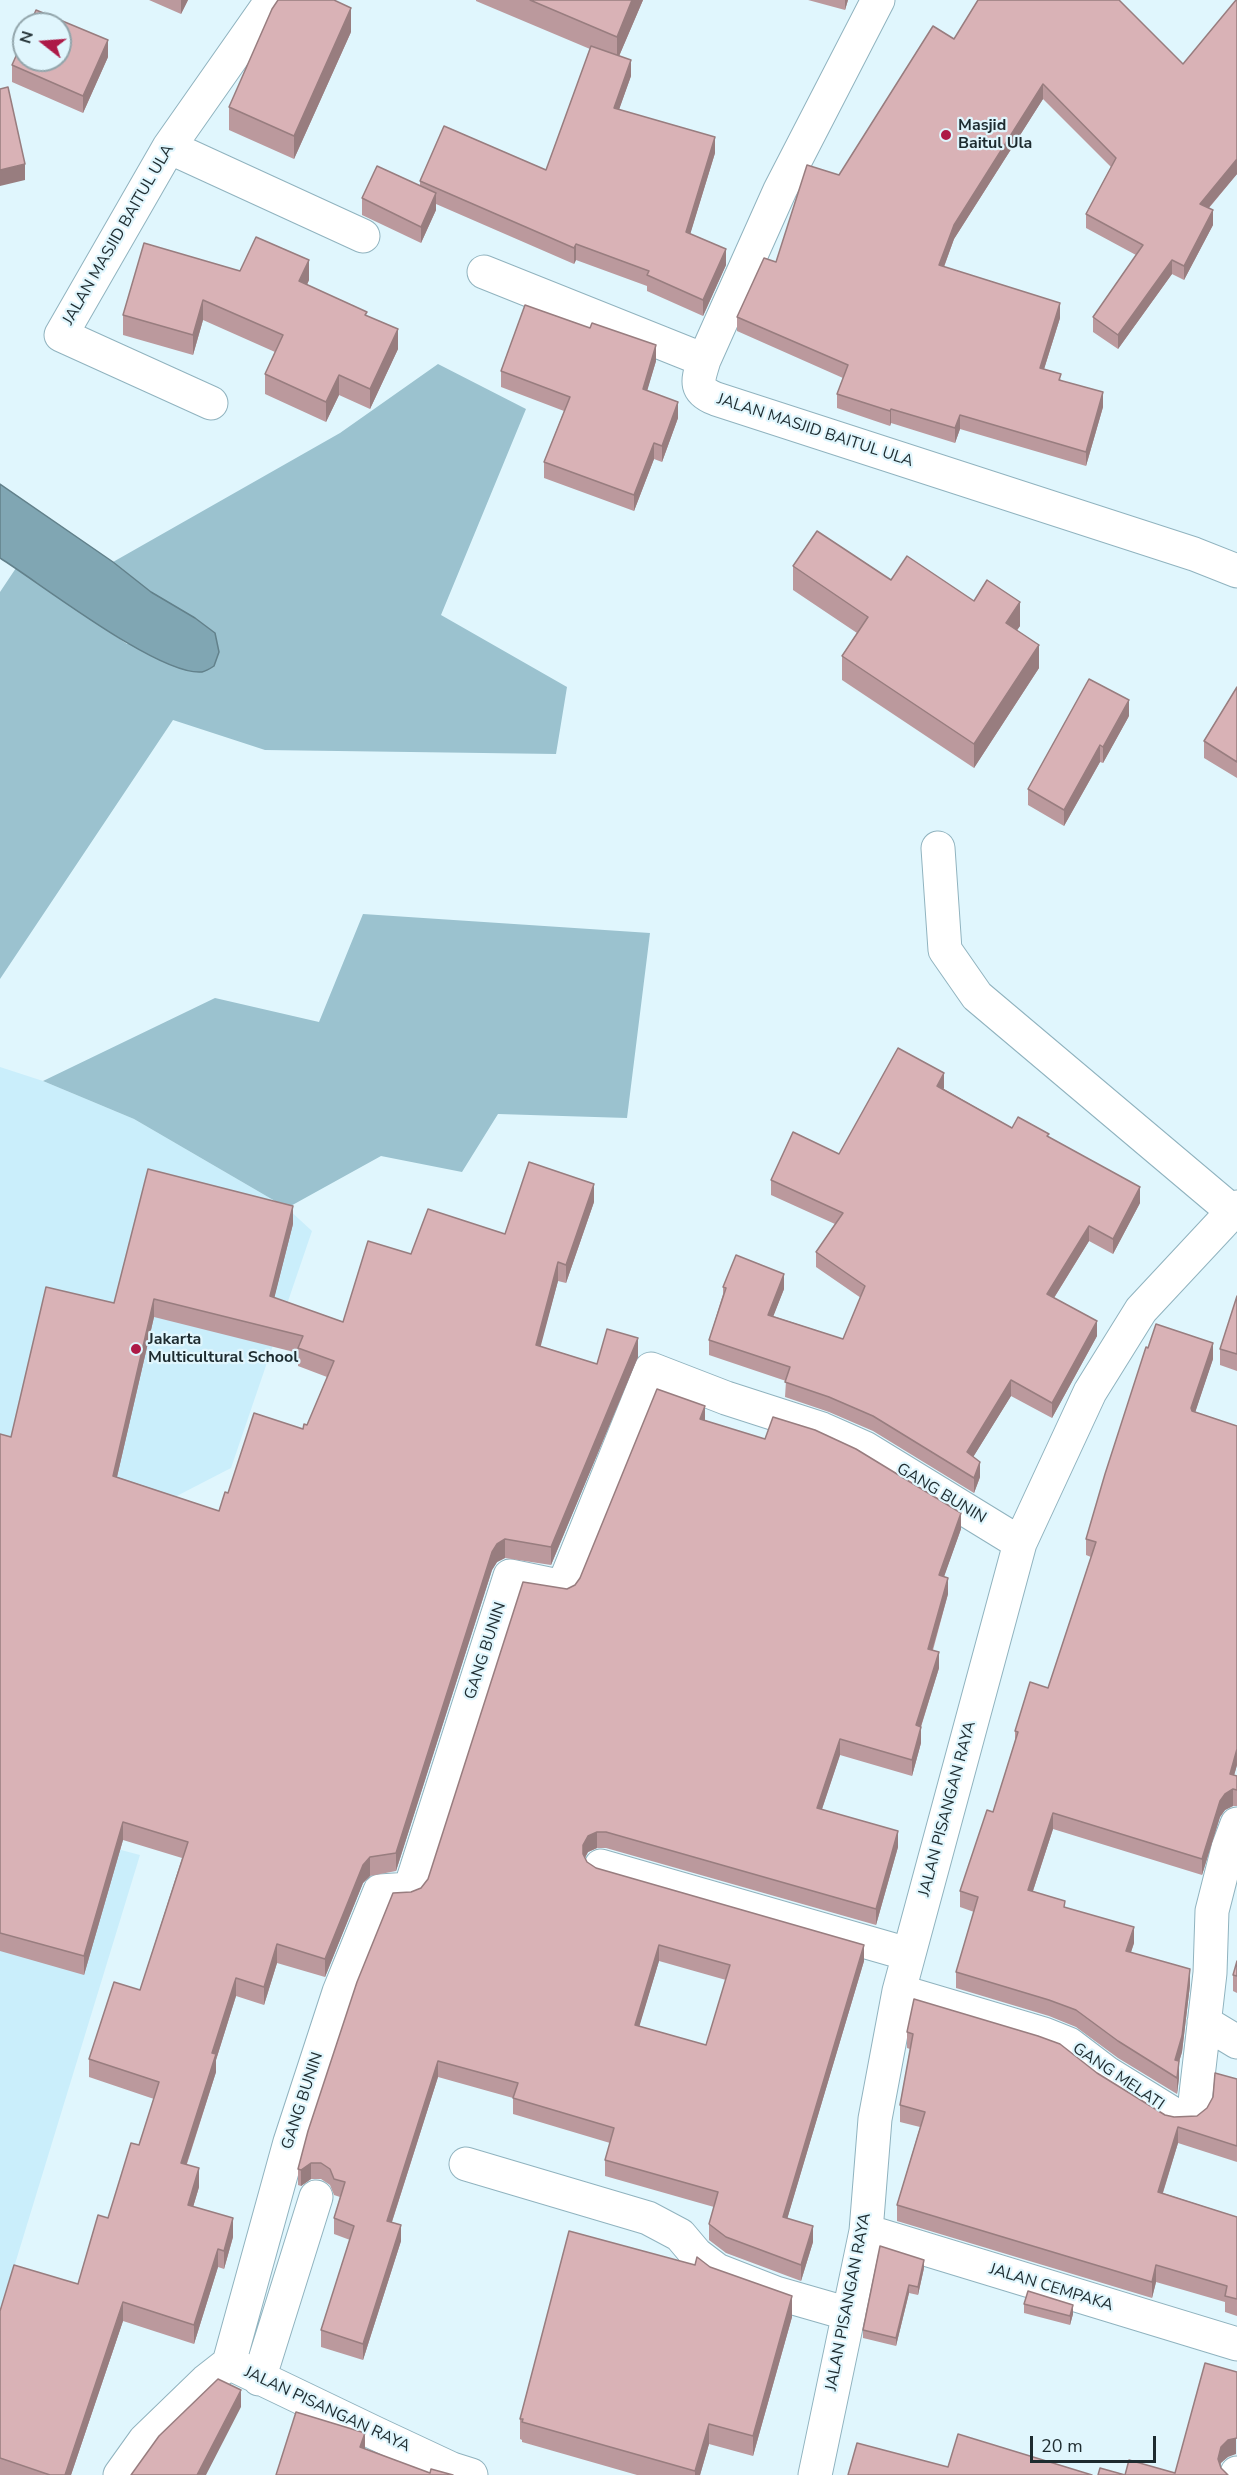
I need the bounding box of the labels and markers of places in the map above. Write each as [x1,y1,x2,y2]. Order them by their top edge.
place label: Masjid Baitul Ula [958,116,1032,154]
marker: Masjid Baitul Ula [939,128,953,142]
place label: Jakarta Multicultural School [148,1330,298,1368]
marker: Jakarta Multicultural School [129,1342,143,1356]

